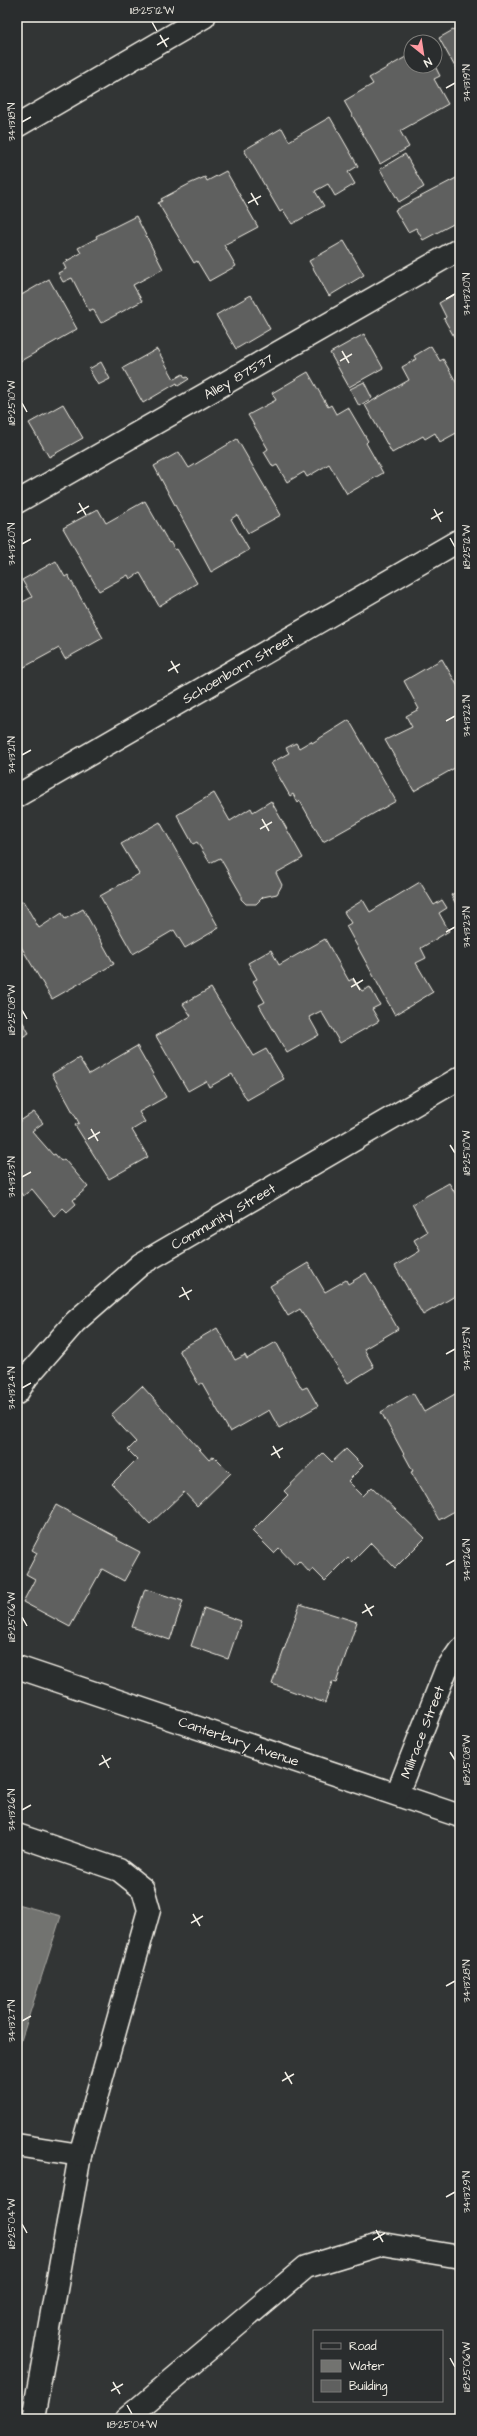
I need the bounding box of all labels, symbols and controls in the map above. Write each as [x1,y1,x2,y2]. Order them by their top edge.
text: 118°25'12"W [130,4,175,18]
north arrow [403,34,443,74]
text: N [421,54,434,70]
text: 34°13'19"N [460,64,474,102]
text: 34°13'18"N [5,103,19,141]
text: 34°13'20"N [460,273,474,315]
street label: Alley 87537 [200,349,277,405]
text: 118°25'10"W [5,380,19,426]
text: 34°13'20"N [5,523,19,565]
text: 118°25'12"W [460,524,474,569]
street label: Schoenborn Street [179,628,299,709]
text: 34°13'22"N [460,695,474,737]
text: 34°13'21"N [5,736,19,774]
text: 34°13'23"N [460,906,474,948]
text: 118°25'08"W [5,984,19,1035]
text: 118°25'10"W [460,1130,474,1176]
text: 34°13'23"N [5,1156,19,1198]
street label: Community Street [167,1179,280,1255]
text: 34°13'25"N [460,1327,474,1371]
text: 34°13'24"N [5,1366,19,1410]
text: 34°13'26"N [460,1539,474,1581]
text: 118°25'06"W [5,1591,19,1642]
street label: Millrace Street [396,1683,450,1782]
street label: Canterbury Avenue [176,1712,302,1772]
text: 118°25'08"W [460,1734,474,1785]
text: 34°13'26"N [5,1789,19,1831]
text: 34°13'28"N [460,1960,474,2002]
text: 34°13'27"N [5,2000,19,2042]
text: 34°13'29"N [460,2171,474,2213]
text: 118°25'04"W [5,2198,19,2249]
legend [313,2330,443,2402]
text: Road [349,2338,377,2355]
text: 118°25'06"W [460,2341,474,2392]
text: Water [349,2358,385,2375]
text: Building [349,2378,387,2396]
text: 118°25'04"W [107,2418,158,2432]

